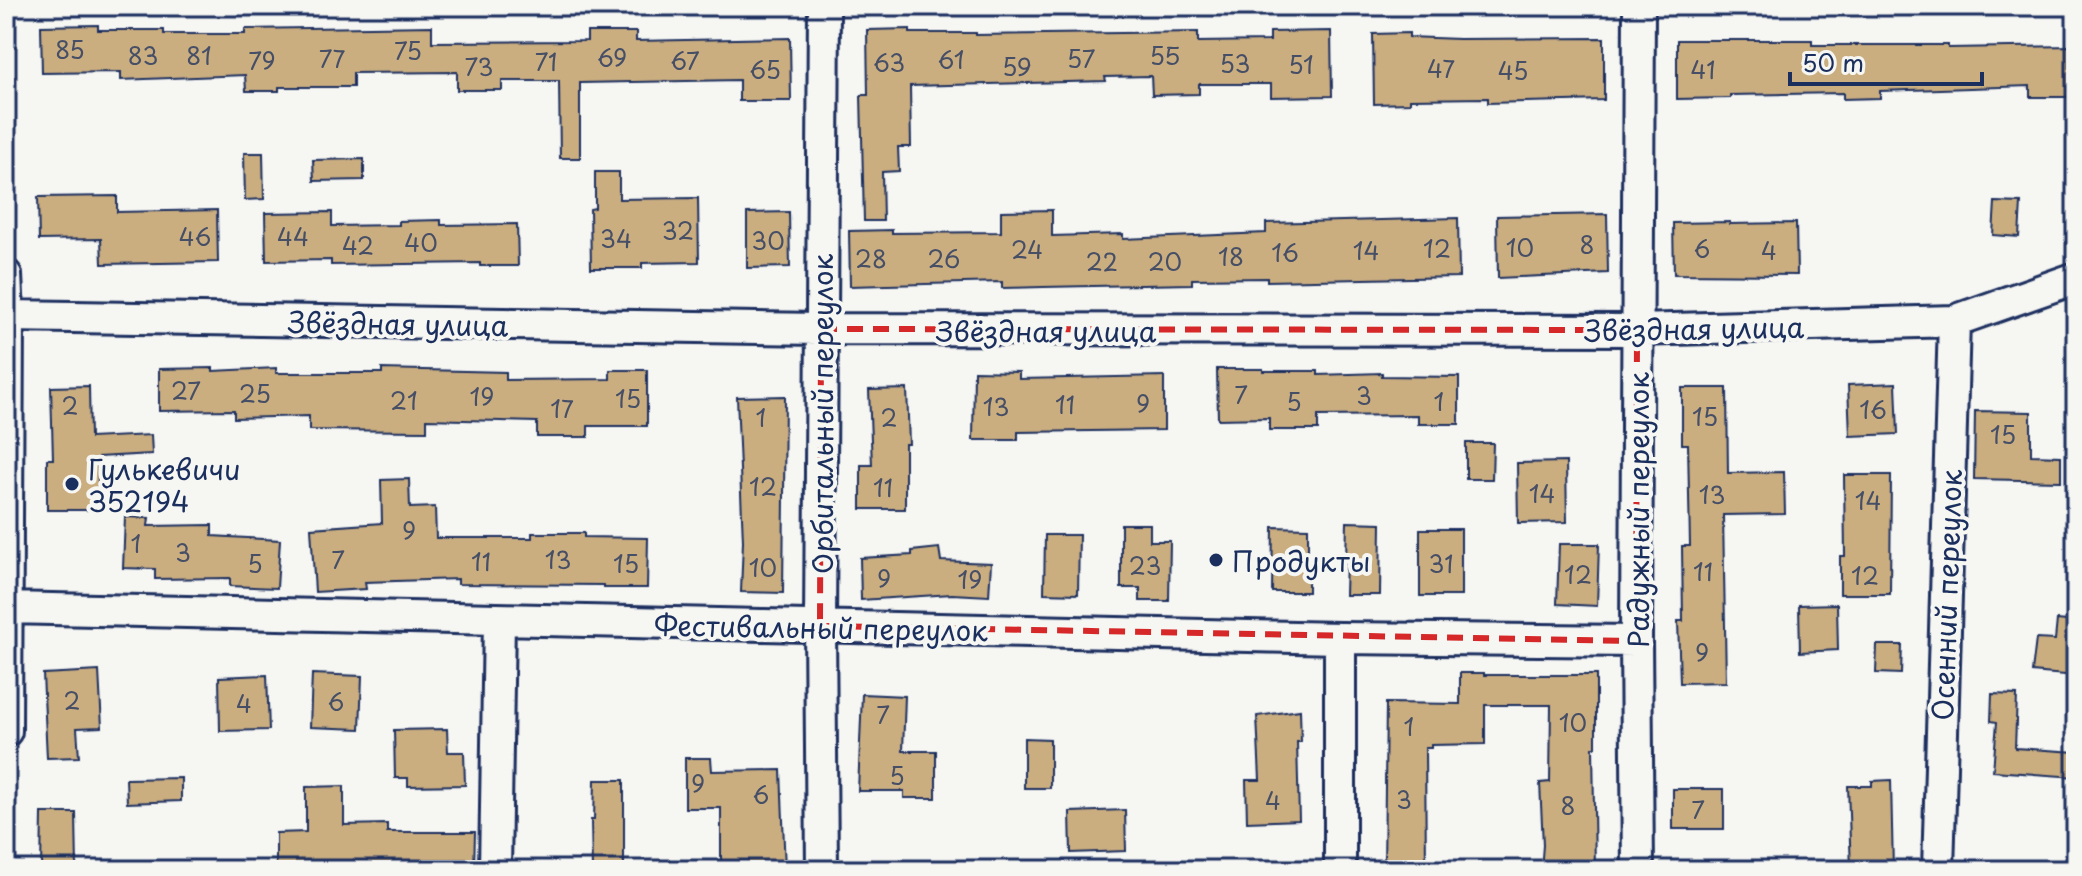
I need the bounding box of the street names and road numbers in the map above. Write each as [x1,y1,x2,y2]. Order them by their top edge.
street label: Орбитальный переулок [800,253,843,574]
street label: Звёздная улица [287,300,509,346]
street label: Звёздная улица [1583,305,1805,351]
street label: Звёздная улица [936,309,1157,352]
street label: Радужный переулок [1616,372,1659,648]
street label: Осенний переулок [1920,468,1972,721]
street label: Фестивальный переулок [654,603,989,651]

